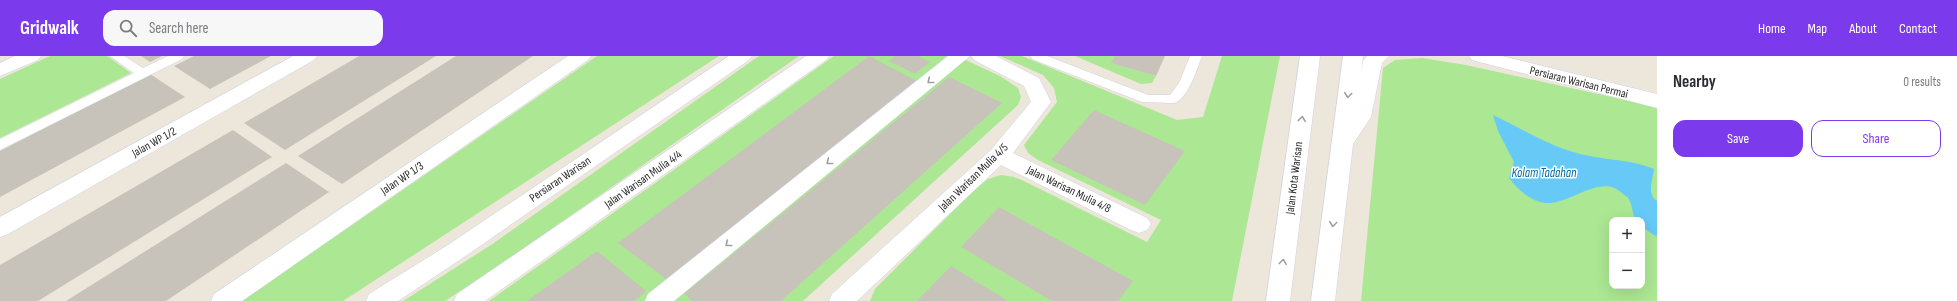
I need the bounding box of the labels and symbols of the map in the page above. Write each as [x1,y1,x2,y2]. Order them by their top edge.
street label: Persiaran Warisan Permai [1528,63,1630,102]
one-way arrow [927,76,934,83]
one-way arrow [1344,92,1353,98]
one-way arrow [1297,116,1306,123]
street label: Jalan WP 1/2 [128,124,179,161]
street label: Jalan Warisan Mulia 4/5 [935,140,1012,215]
street label: Jalan Kota Warisan [1282,141,1306,216]
street label: Jalan Warisan Mulia 4/4 [601,147,685,212]
street label: Persiaran Warisan [527,153,594,205]
one-way arrow [826,158,833,165]
street label: Jalan WP 1/3 [377,159,427,199]
street label: Jalan Warisan Mulia 4/8 [1023,162,1113,216]
water label: Kolam Tadahan [1512,165,1577,181]
one-way arrow [1328,221,1337,227]
one-way arrow [725,239,732,246]
one-way arrow [1278,259,1287,265]

